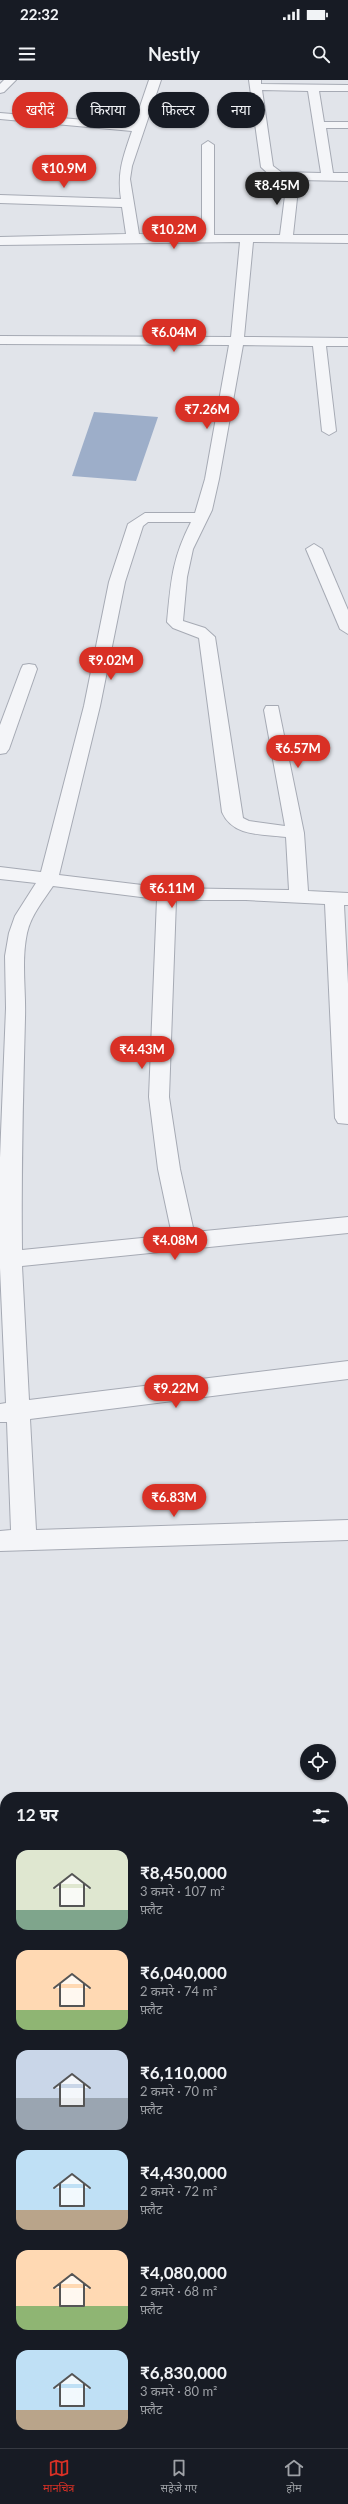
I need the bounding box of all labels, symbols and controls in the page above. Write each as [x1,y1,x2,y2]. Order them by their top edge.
text: 22:32 [20,5,59,23]
icon: menu [16,43,38,65]
text: Nestly [148,43,200,65]
icon: search [310,43,332,65]
chip: खरीदें [12,92,68,128]
chip: किराया [76,92,140,128]
chip: फ़िल्टर [148,92,209,128]
chip: नया [217,92,265,128]
pin: ₹10.9M [31,155,97,189]
text: ₹10.9M [41,160,87,176]
pin: ₹8.45M [244,172,310,206]
text: ₹8.45M [254,177,300,193]
pin: ₹10.2M [141,216,207,250]
text: ₹10.2M [151,221,197,237]
pin: ₹6.04M [141,319,207,353]
text: ₹6.04M [151,324,197,340]
pin: ₹7.26M [174,396,240,430]
text: ₹7.26M [184,401,230,417]
pin: ₹9.02M [78,647,144,681]
text: ₹9.02M [88,652,134,668]
pin: ₹6.57M [265,735,331,769]
text: ₹6.57M [275,740,321,756]
pin: ₹6.11M [139,875,205,909]
text: ₹6.11M [149,880,195,896]
pin: ₹4.43M [109,1036,175,1070]
text: ₹4.43M [119,1041,165,1057]
pin: ₹4.08M [142,1227,208,1261]
text: ₹4.08M [152,1232,198,1248]
pin: ₹9.22M [143,1375,209,1409]
text: ₹9.22M [153,1380,199,1396]
pin: ₹6.83M [141,1484,207,1518]
text: ₹6.83M [151,1489,197,1505]
map controls [300,1744,336,1780]
button: locate [300,1744,336,1780]
text: 12 घर [16,1804,58,1825]
icon: filters [310,1805,332,1827]
text: ₹8,450,000 [140,1862,227,1883]
icon: home [48,1866,96,1914]
text: 3 कमरे · 107 m² [140,1883,225,1899]
text: फ़्लैट [140,1901,163,1917]
text: ₹6,040,000 [140,1962,227,1983]
icon: home [48,1966,96,2014]
text: 2 कमरे · 74 m² [140,1983,217,1999]
text: फ़्लैट [140,2001,163,2017]
text: ₹6,110,000 [140,2062,227,2083]
icon: home [48,2066,96,2114]
text: 2 कमरे · 70 m² [140,2083,217,2099]
text: फ़्लैट [140,2101,163,2117]
text: ₹4,430,000 [140,2162,227,2183]
icon: home [48,2166,96,2214]
text: 2 कमरे · 72 m² [140,2183,217,2199]
text: फ़्लैट [140,2201,163,2217]
text: ₹4,080,000 [140,2262,227,2283]
icon: home [48,2266,96,2314]
text: 2 कमरे · 68 m² [140,2283,217,2299]
text: फ़्लैट [140,2301,163,2317]
text: ₹6,830,000 [140,2362,227,2383]
icon: home [48,2366,96,2414]
text: 3 कमरे · 80 m² [140,2383,217,2399]
text: फ़्लैट [140,2401,163,2417]
tab: मानचित्र [43,2457,74,2496]
tab: सहेजे गए [160,2457,197,2496]
tab: होम [283,2457,305,2496]

